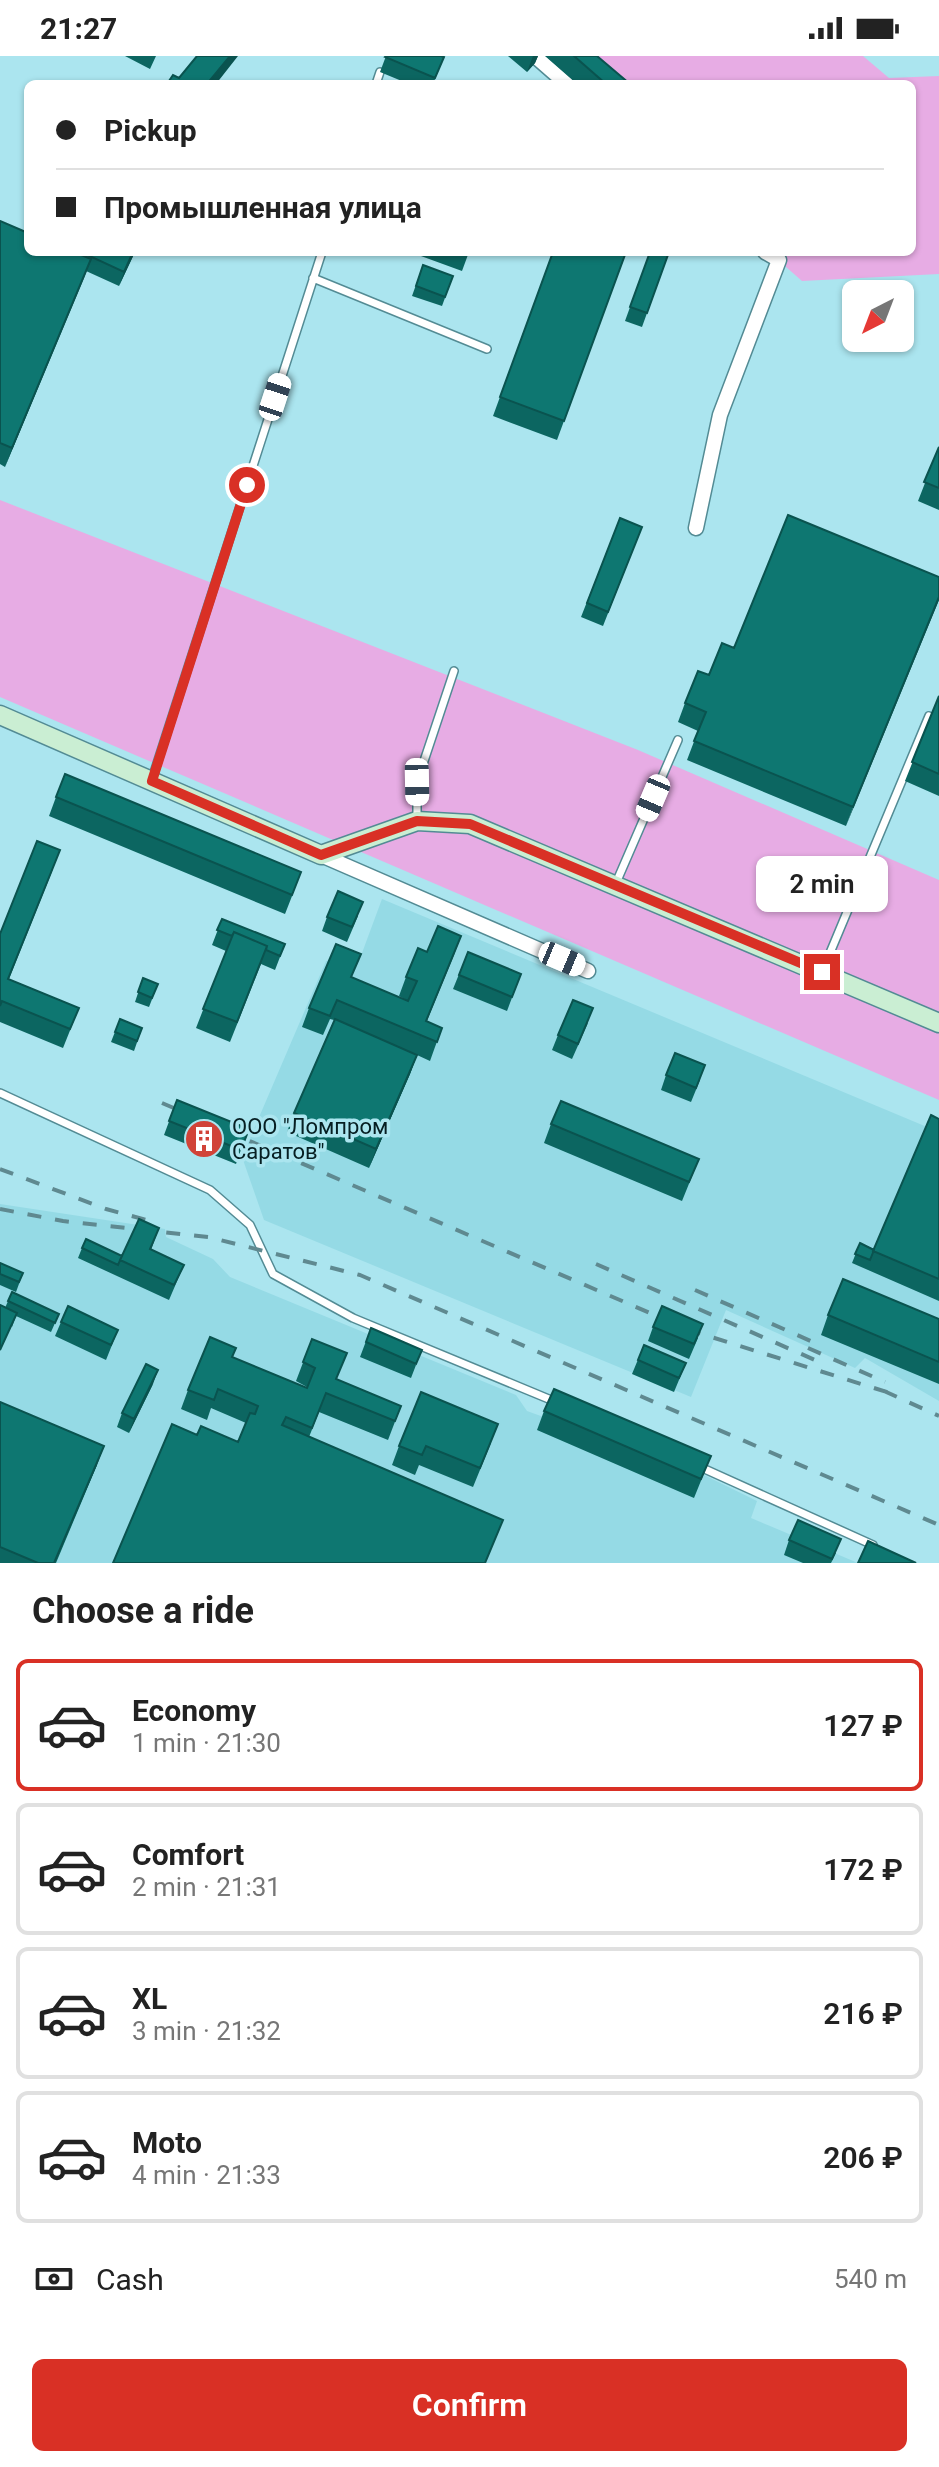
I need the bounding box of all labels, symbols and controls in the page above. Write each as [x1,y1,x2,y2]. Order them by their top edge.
text: 21:27 [40,11,117,46]
text: Pickup [104,113,197,148]
text: Промышленная улица [104,190,422,225]
north arrow [842,280,914,352]
map controls [842,280,914,352]
car [256,370,294,424]
route start [229,467,265,503]
car [405,758,429,806]
car [633,771,673,825]
callout: 2 min [756,856,888,912]
text: 2 min [789,869,855,899]
car [535,939,589,979]
route end [804,954,840,990]
place label: ООО "Ломпром Саратов" [232,1114,388,1164]
building icon: ООО "Ломпром Саратов" [183,1118,225,1160]
text: Choose a ride [32,1590,254,1632]
icon: car [36,1689,108,1761]
text: Economy [132,1693,256,1728]
text: 127 ₽ [823,1708,903,1743]
text: 1 min · 21:30 [132,1728,281,1758]
icon: car [36,1833,108,1905]
text: Comfort [132,1837,244,1872]
text: 172 ₽ [823,1852,903,1887]
text: 2 min · 21:31 [132,1872,281,1902]
icon: car [36,1977,108,2049]
text: XL [132,1981,167,2016]
text: 216 ₽ [823,1996,903,2031]
text: 3 min · 21:32 [132,2016,281,2046]
icon: car [36,2121,108,2193]
text: Moto [132,2125,202,2160]
text: 206 ₽ [823,2140,903,2175]
text: 4 min · 21:33 [132,2160,281,2190]
icon: cash [32,2257,76,2301]
text: Cash [96,2262,164,2297]
text: 540 m [834,2264,907,2294]
button: Confirm [32,2359,907,2451]

